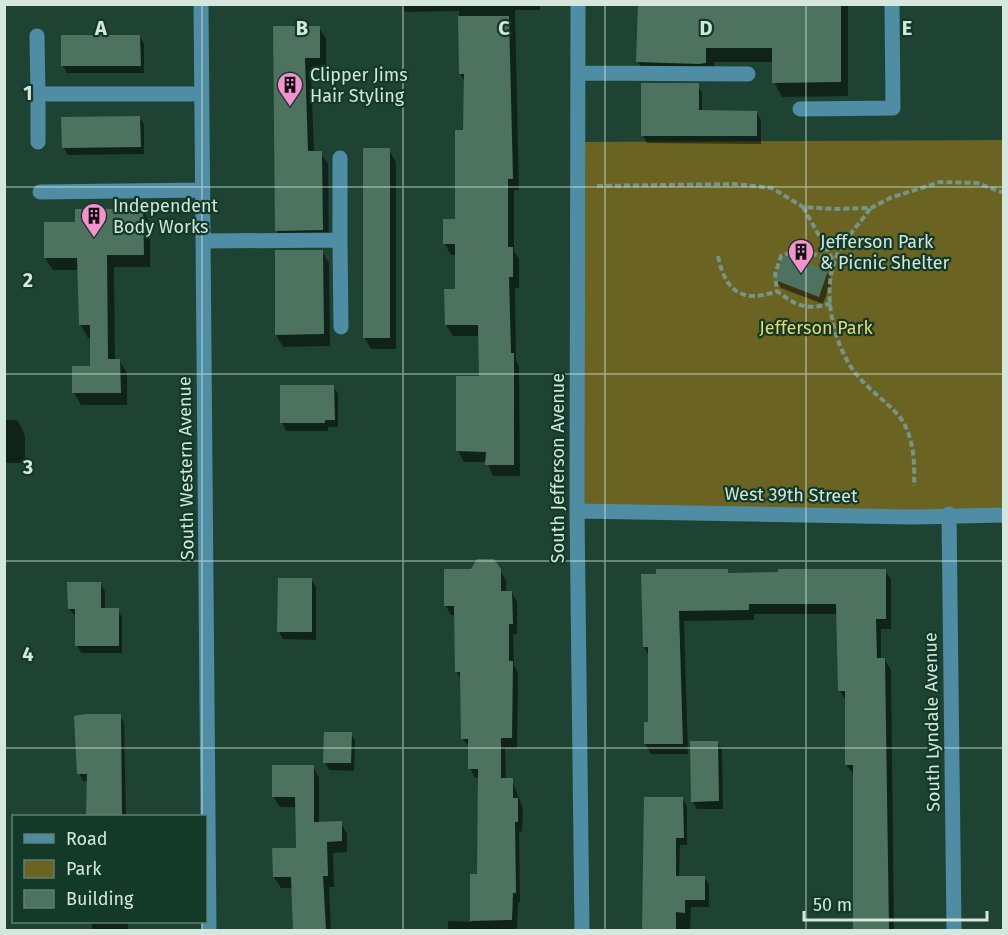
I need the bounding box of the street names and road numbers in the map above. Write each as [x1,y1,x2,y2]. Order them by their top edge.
street label: South Jefferson Avenue [547,373,569,563]
street label: South Western Avenue [173,376,199,560]
street label: West 39th Street [724,483,858,507]
street label: South Lyndale Avenue [919,632,945,812]

